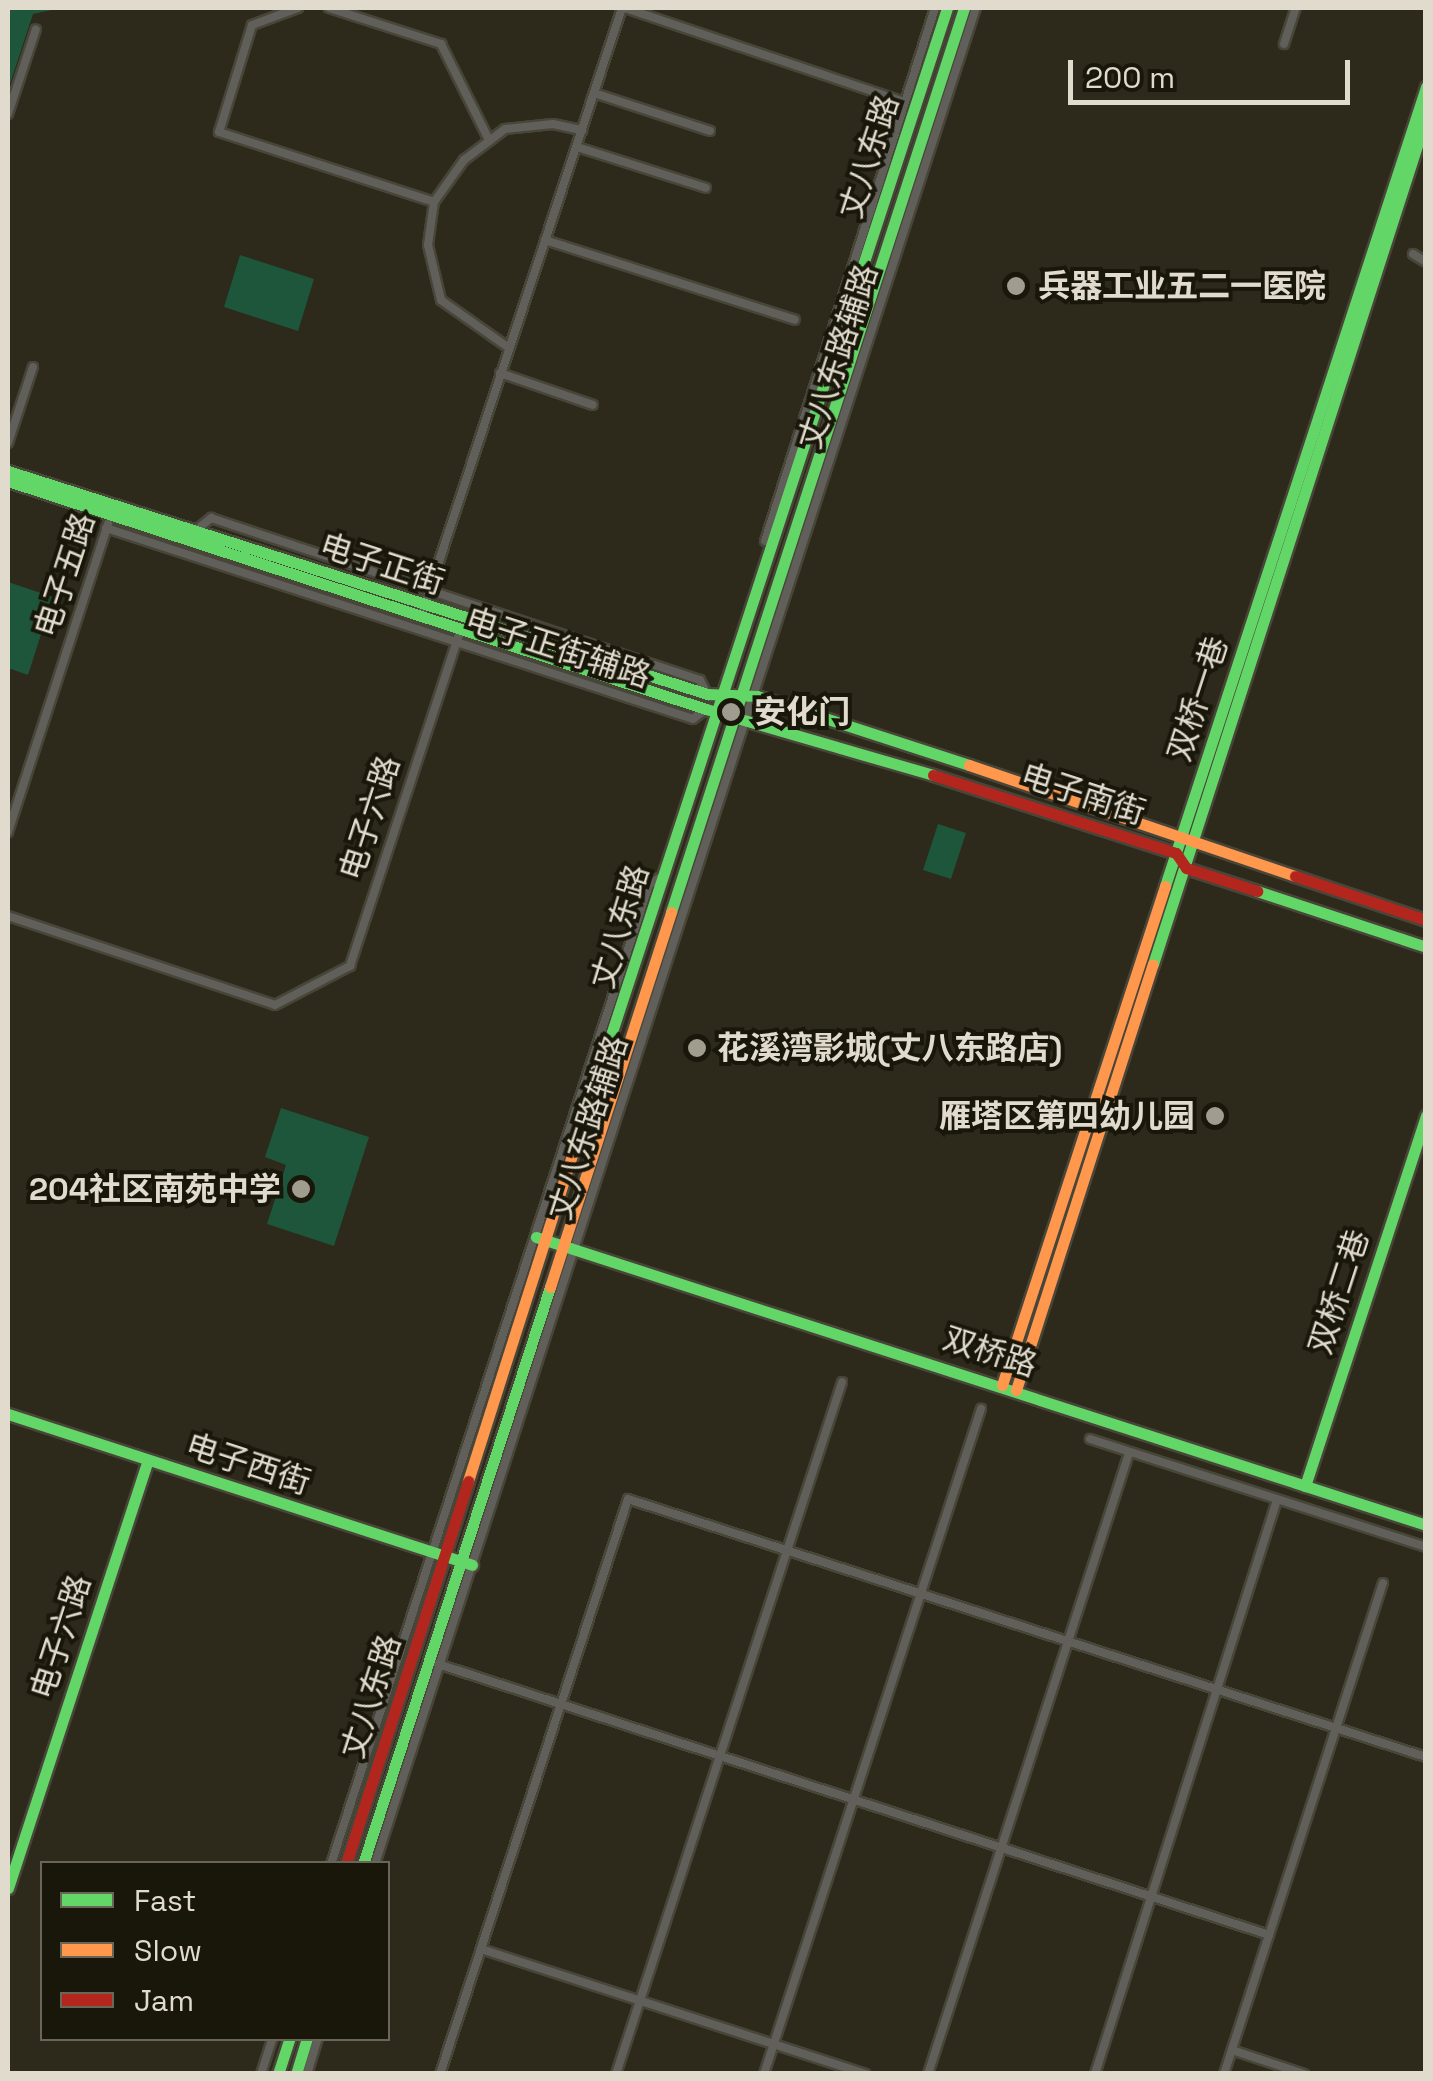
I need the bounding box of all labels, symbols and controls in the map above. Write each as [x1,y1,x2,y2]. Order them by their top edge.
scale bar [1073,40,1356,102]
text: 200 m [1085,58,1175,97]
street label: 丈八东路 [831,90,907,224]
street label: 丈八东路辅路 [790,260,886,454]
place label: 兵器工业五二一医院 [1038,267,1326,305]
marker: 兵器工业五二一医院 [1003,273,1029,299]
street label: 电子五路 [27,508,103,642]
street label: 电子正街 [315,526,449,602]
street label: 电子正街辅路 [461,600,655,696]
street label: 双桥一巷 [1160,632,1236,766]
place label: 安化门 [754,693,850,731]
marker: 安化门 [718,699,744,725]
street label: 电子六路 [332,751,408,885]
street label: 电子南街 [1016,756,1150,832]
street label: 丈八东路 [583,860,657,994]
place label: 花溪湾影城(丈八东路店) [717,1029,1062,1067]
street label: 丈八东路辅路 [540,1031,636,1225]
marker: 花溪湾影城(丈八东路店) [686,1037,708,1059]
place label: 雁塔区第四幼儿园 [939,1097,1195,1135]
marker: 雁塔区第四幼儿园 [1204,1105,1226,1127]
place label: 204社区南苑中学 [29,1170,281,1208]
marker: 204社区南苑中学 [290,1178,312,1200]
street label: 双桥二巷 [1301,1225,1377,1359]
street label: 双桥路 [938,1319,1042,1385]
street label: 电子西街 [181,1426,315,1502]
street label: 电子六路 [23,1570,99,1704]
street label: 丈八东路 [333,1630,409,1764]
legend [40,1861,390,2041]
text: Fast [134,1881,196,1920]
text: Slow [134,1931,202,1970]
text: Jam [134,1981,194,2020]

